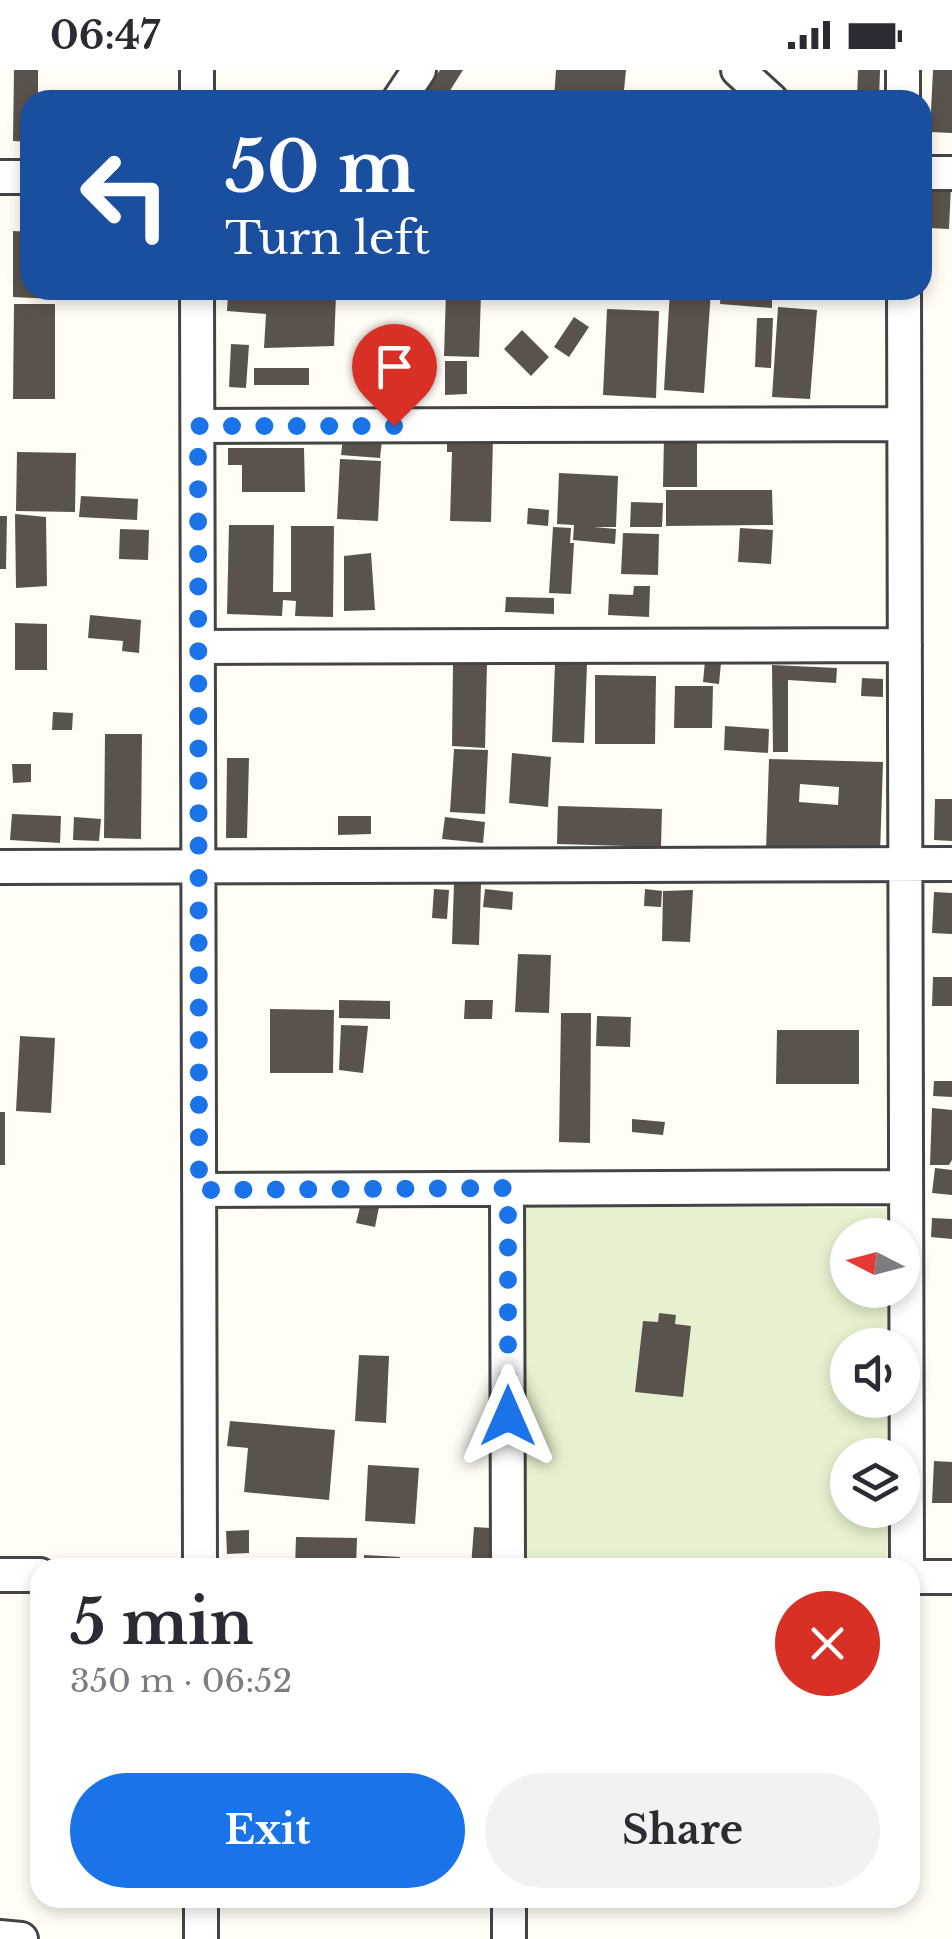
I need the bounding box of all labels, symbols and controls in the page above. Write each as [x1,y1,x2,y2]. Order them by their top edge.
text: 06:47 [50,12,160,59]
text: 50 m [225,124,416,211]
icon: left [60,130,190,260]
text: Turn left [225,210,430,266]
pin [352,324,437,427]
icon: arrive [367,339,422,394]
north arrow [830,1218,920,1308]
map controls [830,1218,920,1528]
button: sound [830,1328,920,1418]
position arrow [456,1364,560,1468]
button: layers [830,1438,920,1528]
text: 5 min [70,1586,253,1660]
button: close [775,1591,880,1696]
text: 350 m · 06:52 [70,1661,292,1701]
button: Exit [70,1773,465,1888]
button: Share [485,1773,880,1888]

